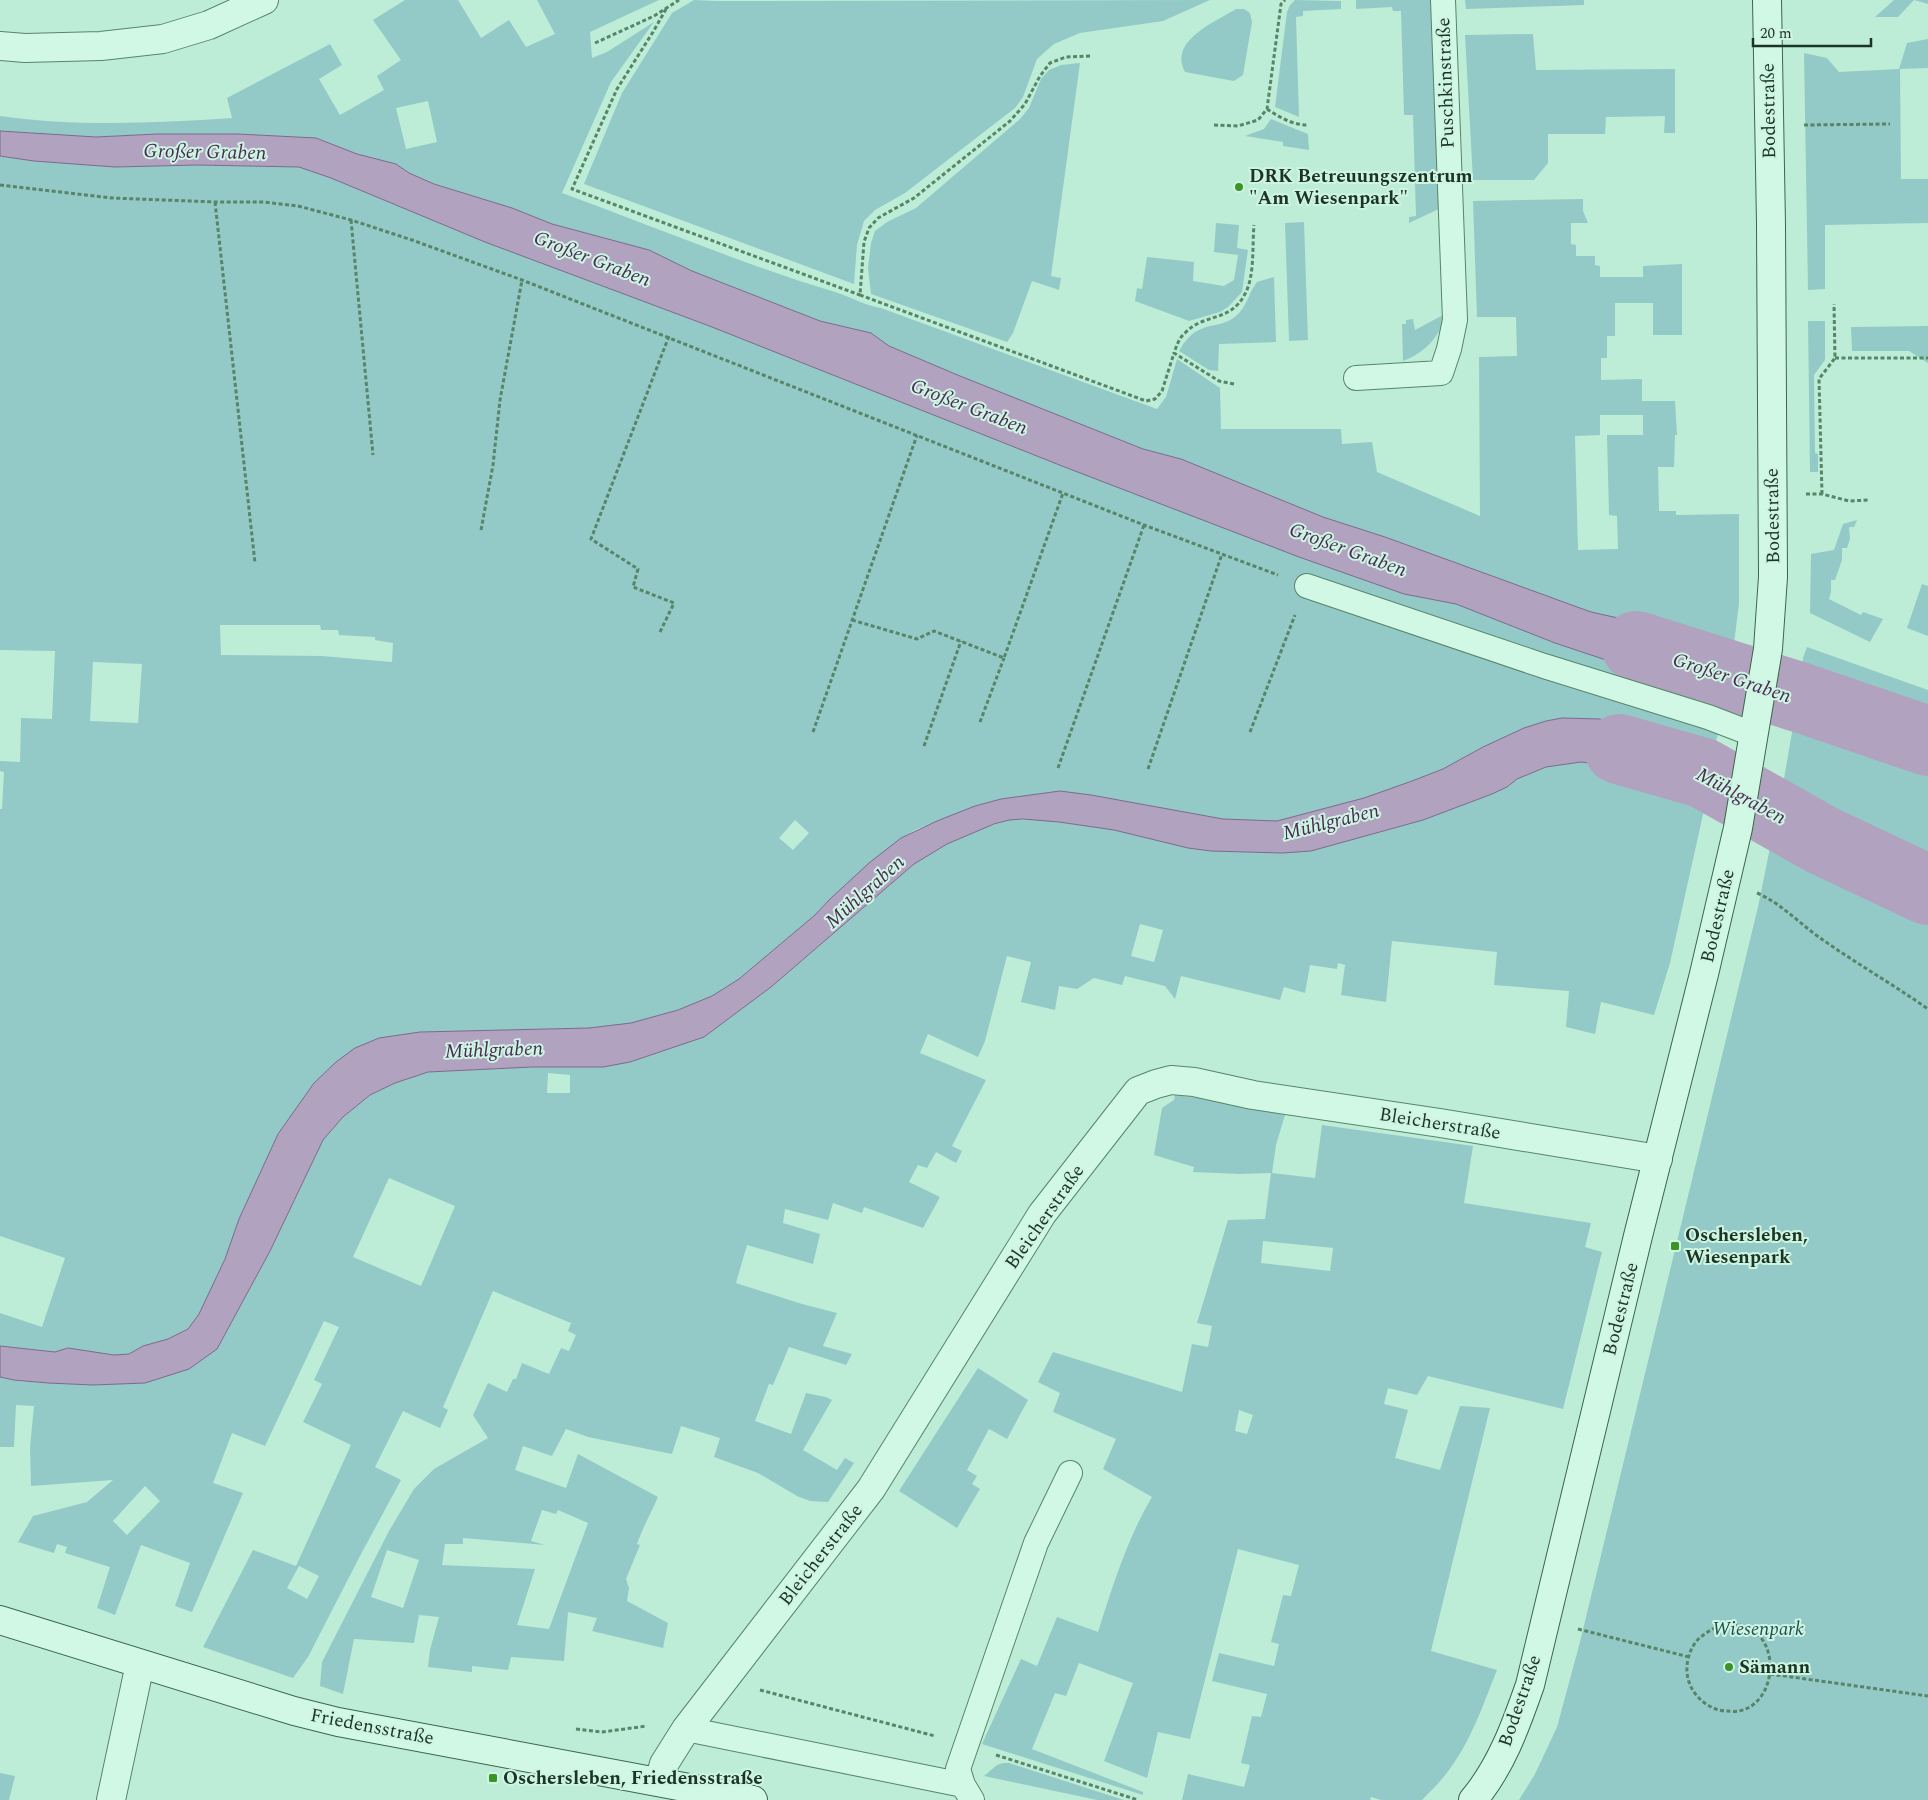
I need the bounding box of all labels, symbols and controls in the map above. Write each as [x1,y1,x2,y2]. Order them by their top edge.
scale bar [1753,15,1870,47]
street label: Puschkinstraße [1429,17,1463,149]
text: 20 m [1760,22,1792,45]
street label: Bodestraße [1754,63,1784,159]
water label: Großer Graben [143,136,267,168]
place label: DRK Betreuungszentrum "Am Wiesenpark" [1249,162,1473,213]
marker: DRK Betreuungszentrum "Am Wiesenpark" [1233,181,1245,193]
water label: Großer Graben [529,223,655,295]
water label: Großer Graben [906,371,1032,443]
street label: Bodestraße [1758,468,1788,564]
water label: Großer Graben [1285,515,1411,585]
water label: Großer Graben [1669,645,1796,711]
water label: Mühlgraben [1690,760,1792,833]
water label: Mühlgraben [1280,795,1383,848]
water label: Mühlgraben [818,848,912,936]
street label: Bodestraße [1693,866,1743,966]
water label: Mühlgraben [444,1033,544,1067]
street label: Bleicherstraße [1377,1100,1503,1148]
street label: Bleicherstraße [998,1158,1092,1276]
place label: Oschersleben, Wiesenpark [1685,1221,1808,1272]
marker: Oschersleben, Wiesenpark [1669,1240,1681,1252]
street label: Bodestraße [1595,1259,1647,1359]
street label: Bleicherstraße [772,1498,870,1612]
park label: Wiesenpark [1712,1615,1804,1644]
street label: Bodestraße [1491,1651,1549,1751]
place label: Sämann [1739,1653,1810,1682]
marker: Sämann [1723,1661,1735,1673]
street label: Friedensstraße [308,1701,436,1753]
place label: Oschersleben, Friedensstraße [503,1764,763,1793]
marker: Oschersleben, Friedensstraße [487,1772,499,1784]

